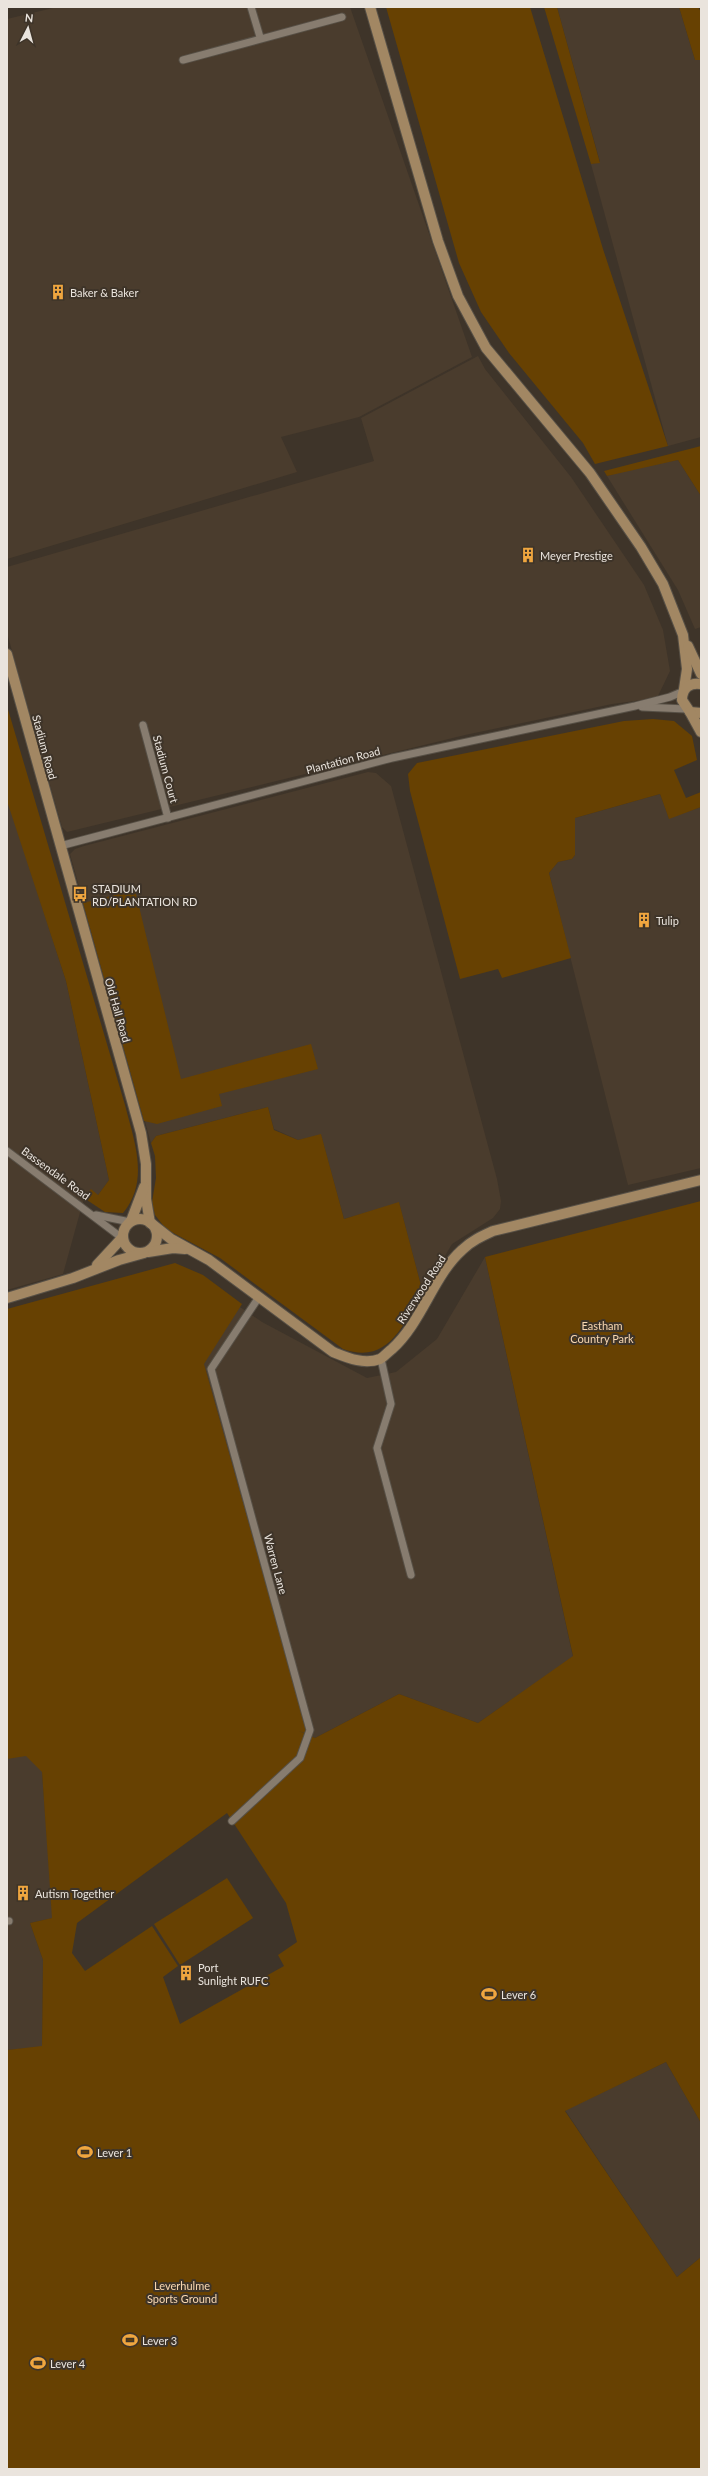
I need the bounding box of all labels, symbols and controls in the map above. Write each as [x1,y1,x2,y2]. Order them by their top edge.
north arrow [8,8,48,48]
text: N [24,11,34,24]
building icon: Baker & Baker [49,283,67,301]
place label: Baker & Baker [70,286,138,299]
building icon: Meyer Prestige [519,546,537,564]
place label: Meyer Prestige [540,549,613,562]
street label: Stadium Road [30,713,60,781]
street label: Stadium Court [151,734,181,804]
street label: Plantation Road [304,744,382,776]
place label: STADIUM RD/PLANTATION RD [92,882,197,908]
bus stop icon: STADIUM RD/PLANTATION RD [71,885,89,903]
building icon: Tulip [635,911,653,929]
place label: Tulip [656,914,679,927]
street label: Old Hall Road [103,976,133,1044]
street label: Bassendale Road [19,1144,93,1202]
street label: Riverwood Road [394,1252,448,1326]
park label: Eastham Country Park [570,1319,634,1345]
street label: Warren Lane [262,1532,290,1596]
building icon: Autism Together [14,1884,32,1902]
place label: Autism Together [35,1887,114,1900]
place label: Port Sunlight RUFC [198,1961,269,1987]
building icon: Port Sunlight RUFC [177,1964,195,1982]
sports icon: Lever 6 [480,1985,498,2003]
place label: Lever 6 [501,1988,536,2001]
sports icon: Lever 1 [76,2143,94,2161]
place label: Lever 1 [97,2146,132,2159]
park label: Leverhulme Sports Ground [147,2279,217,2305]
sports icon: Lever 3 [121,2331,139,2349]
place label: Lever 3 [142,2334,177,2347]
sports icon: Lever 4 [29,2354,47,2372]
place label: Lever 4 [50,2357,86,2370]

